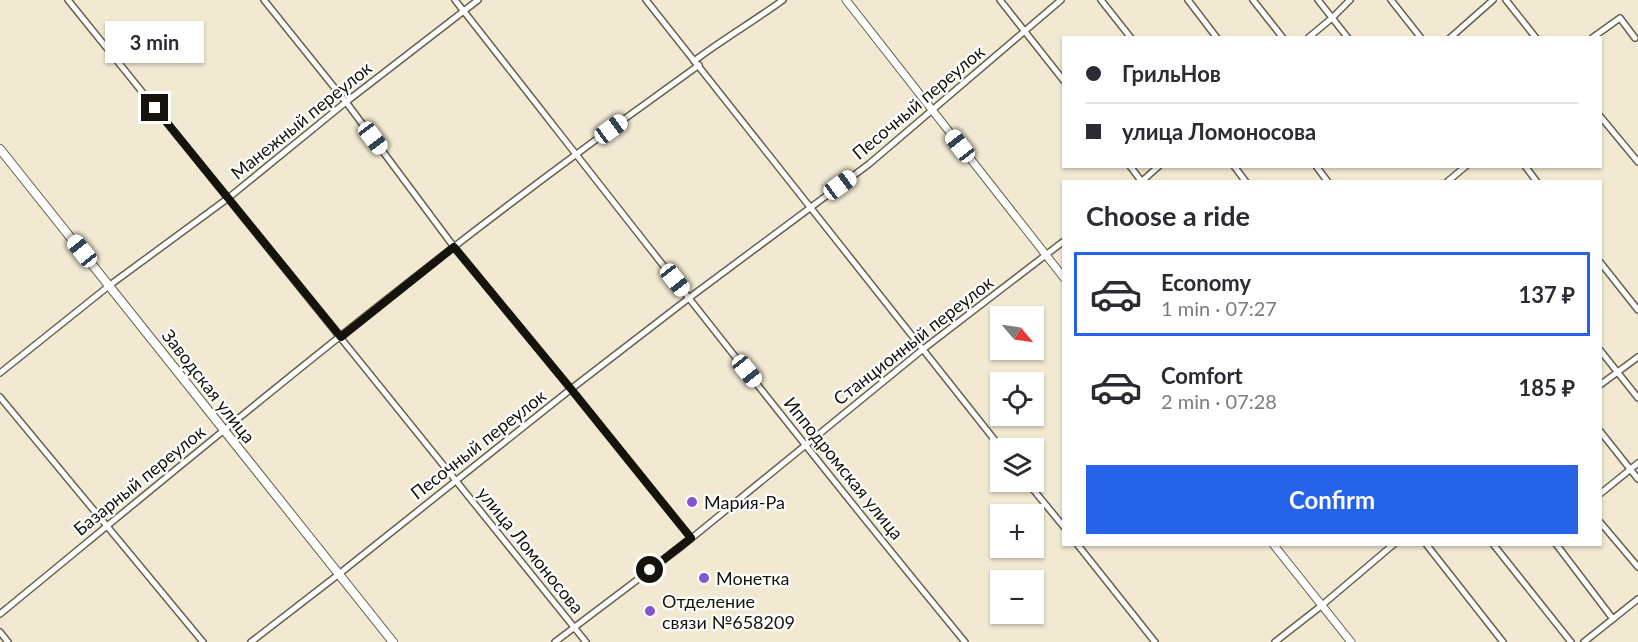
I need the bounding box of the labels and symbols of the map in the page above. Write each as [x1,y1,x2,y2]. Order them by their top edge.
callout: 3 min [106,21,204,63]
street label: Песочный переулок [847,40,989,164]
street label: Манежный переулок [226,56,376,184]
route end [141,94,168,121]
car [591,111,631,147]
car [355,118,391,158]
car [942,126,978,166]
car [820,167,860,203]
car [64,231,100,271]
car [657,260,693,300]
street label: Станционный переулок [829,270,998,409]
north arrow [990,306,1044,360]
street label: Заводская улица [158,325,260,447]
car [729,351,765,391]
street label: Песочный переулок [406,384,551,504]
street label: Ипподромская улица [780,392,908,544]
street label: Базарный переулок [69,420,210,540]
street label: улица Ломоносова [473,482,589,618]
place label: Мария-Ра [704,491,785,513]
marker: Мария-Ра [685,495,699,509]
route start [636,556,663,583]
place label: Монетка [716,567,790,589]
marker: Монетка [697,571,711,585]
place label: Отделение связи №658209 [662,590,795,633]
marker: Отделение связи №658209 [643,604,657,618]

